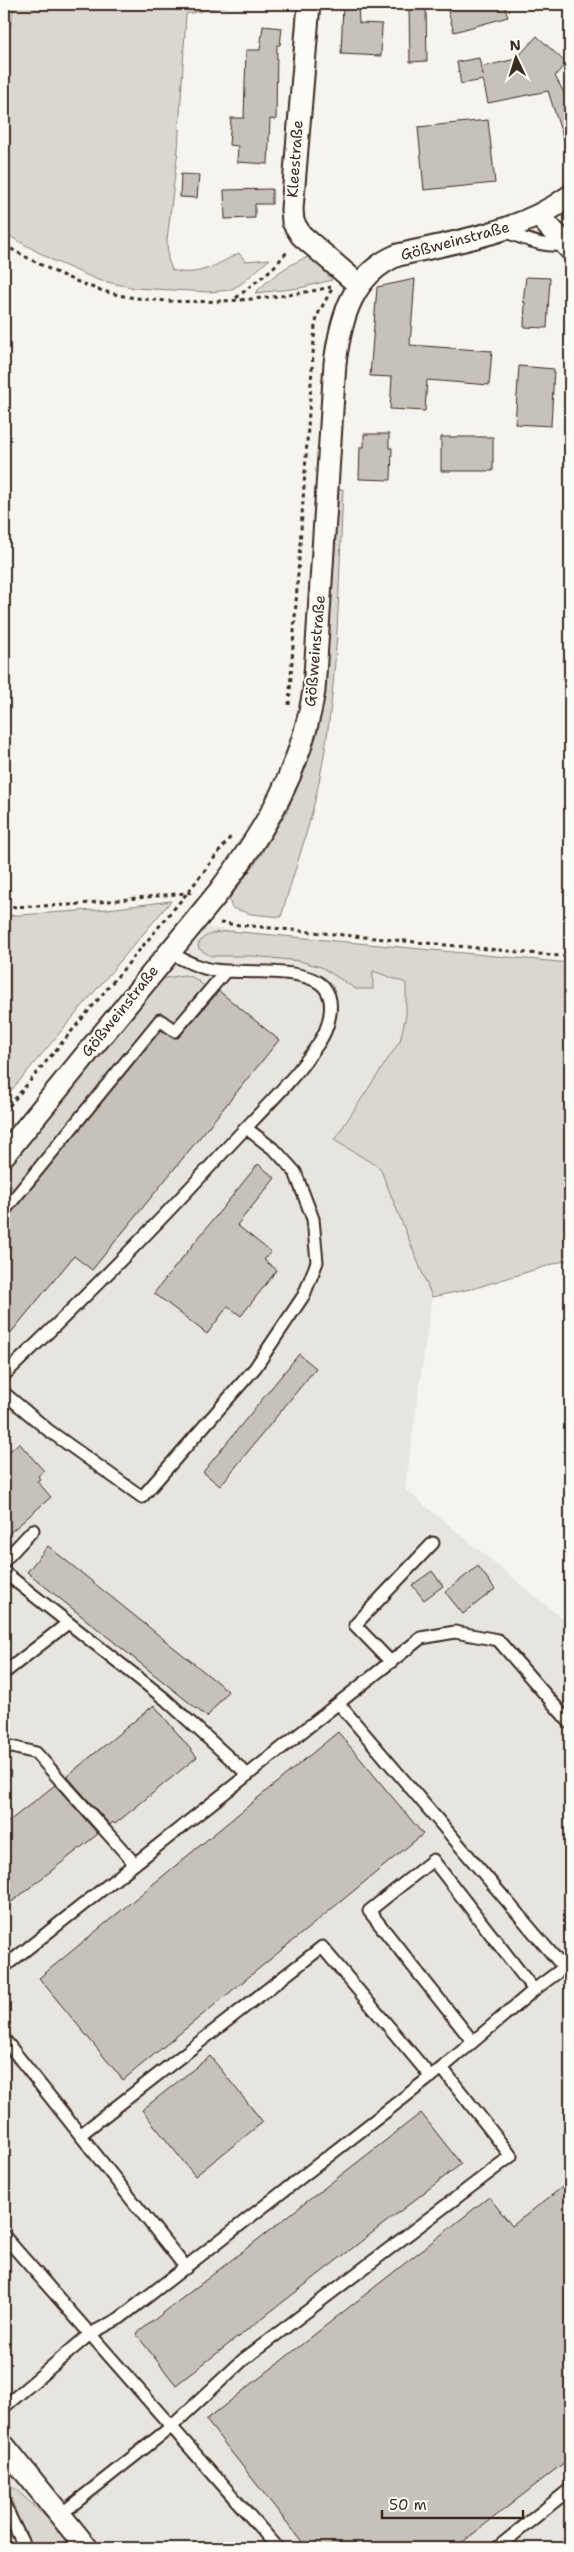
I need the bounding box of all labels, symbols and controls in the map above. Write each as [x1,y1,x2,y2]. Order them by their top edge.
north arrow [492,32,542,82]
text: N [509,36,521,54]
street label: Kleestraße [282,120,308,198]
street label: Gößweinstraße [398,217,512,265]
street label: Gößweinstraße [300,594,330,708]
street label: Gößweinstraße [77,961,163,1061]
scale bar [382,2487,523,2519]
text: 50 m [389,2495,427,2515]

